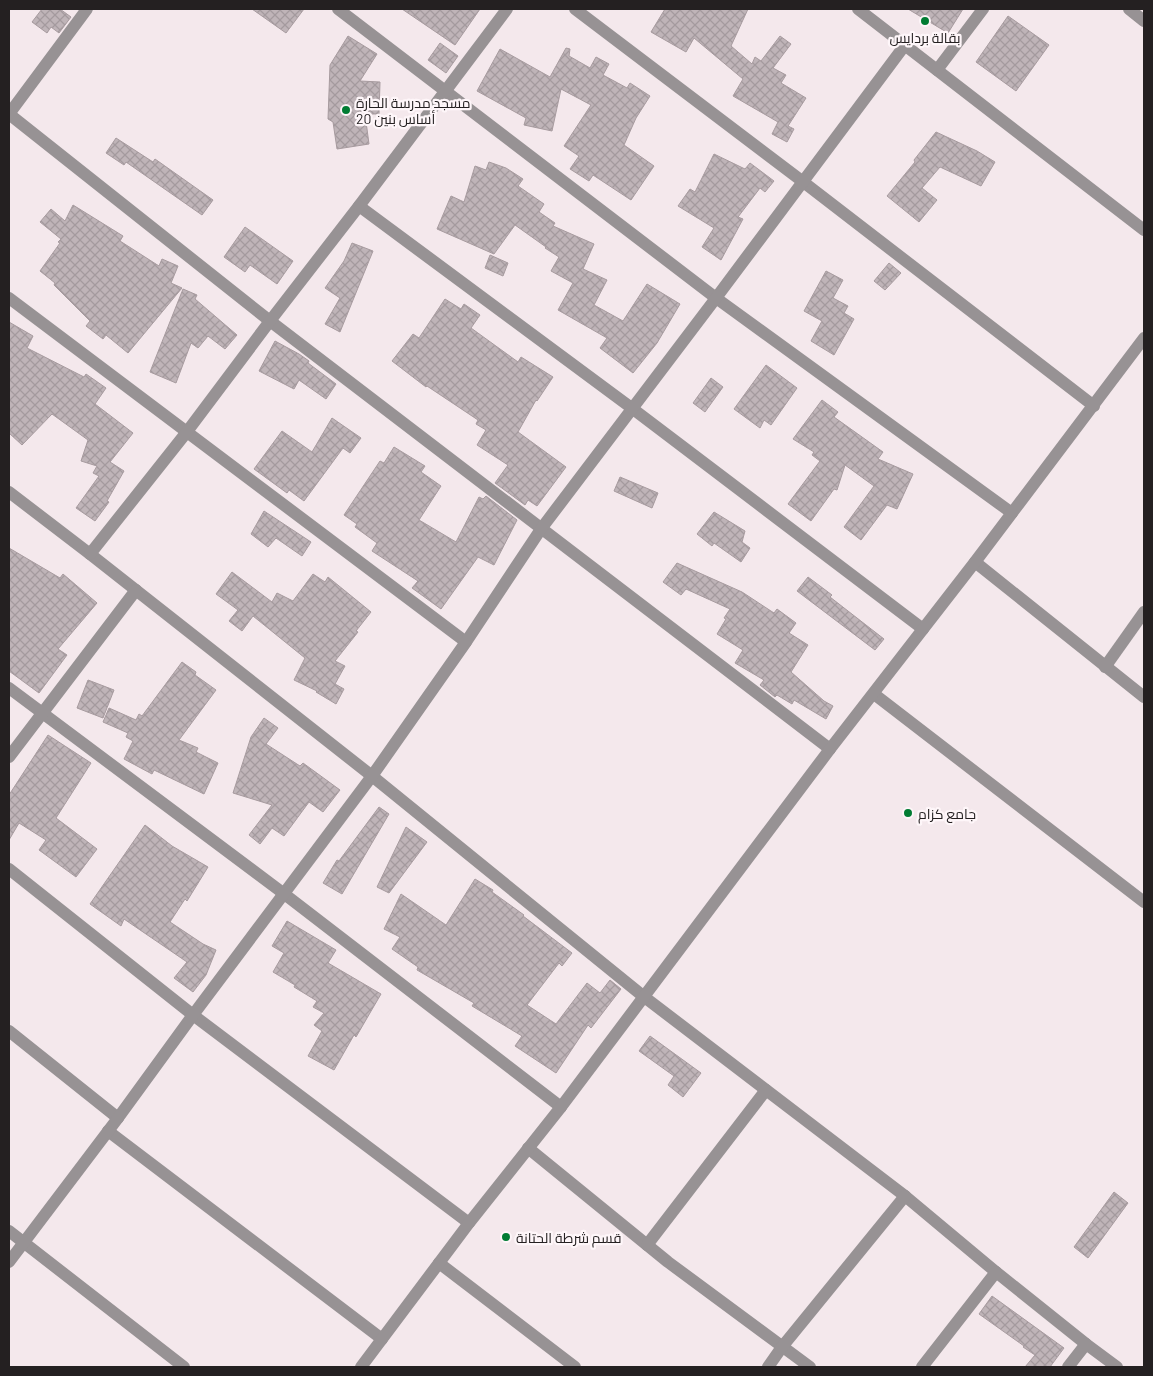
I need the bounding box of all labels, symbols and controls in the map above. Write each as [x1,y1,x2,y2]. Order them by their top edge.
marker: بقالة بردايس [919,15,931,27]
place label: بقالة بردايس [889,29,961,46]
place label: مسجد مدرسة الحارة 20 أساس بنين [356,94,470,127]
marker: مسجد مدرسة الحارة 20 أساس بنين [340,104,352,116]
place label: جامع كزام [918,805,976,824]
marker: جامع كزام [902,807,914,819]
place label: قسم شرطة الحتانة [516,1229,622,1248]
marker: قسم شرطة الحتانة [500,1231,512,1243]

